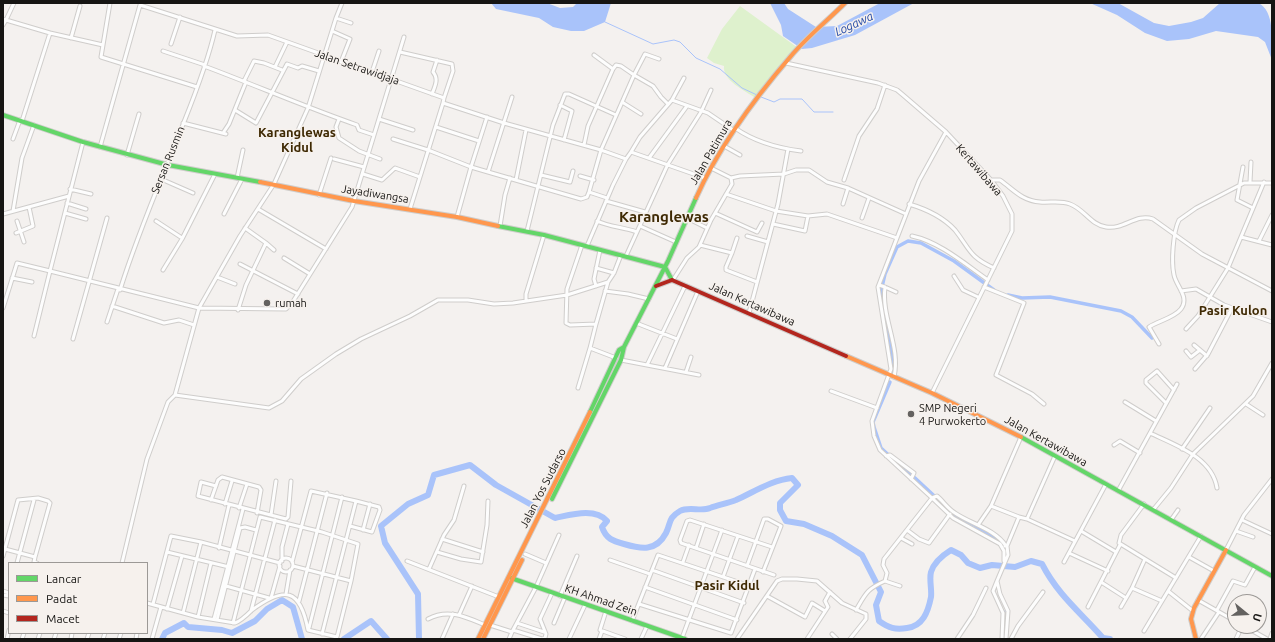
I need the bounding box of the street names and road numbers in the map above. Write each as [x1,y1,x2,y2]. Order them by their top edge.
street label: Jalan Setrawidjaja [313,46,401,88]
street label: Jalan Patimura [687,117,735,187]
street label: Sersan Rusmin [148,124,188,196]
street label: Kertawibawa [953,141,1005,199]
street label: Jayadiwangsa [340,182,410,206]
street label: Jalan Kertawibawa [707,279,797,329]
street label: Jalan Kertawibawa [1002,413,1090,469]
street label: Jalan Yos Sudarso [517,446,569,530]
street label: KH Ahmad Zein [563,581,639,619]

